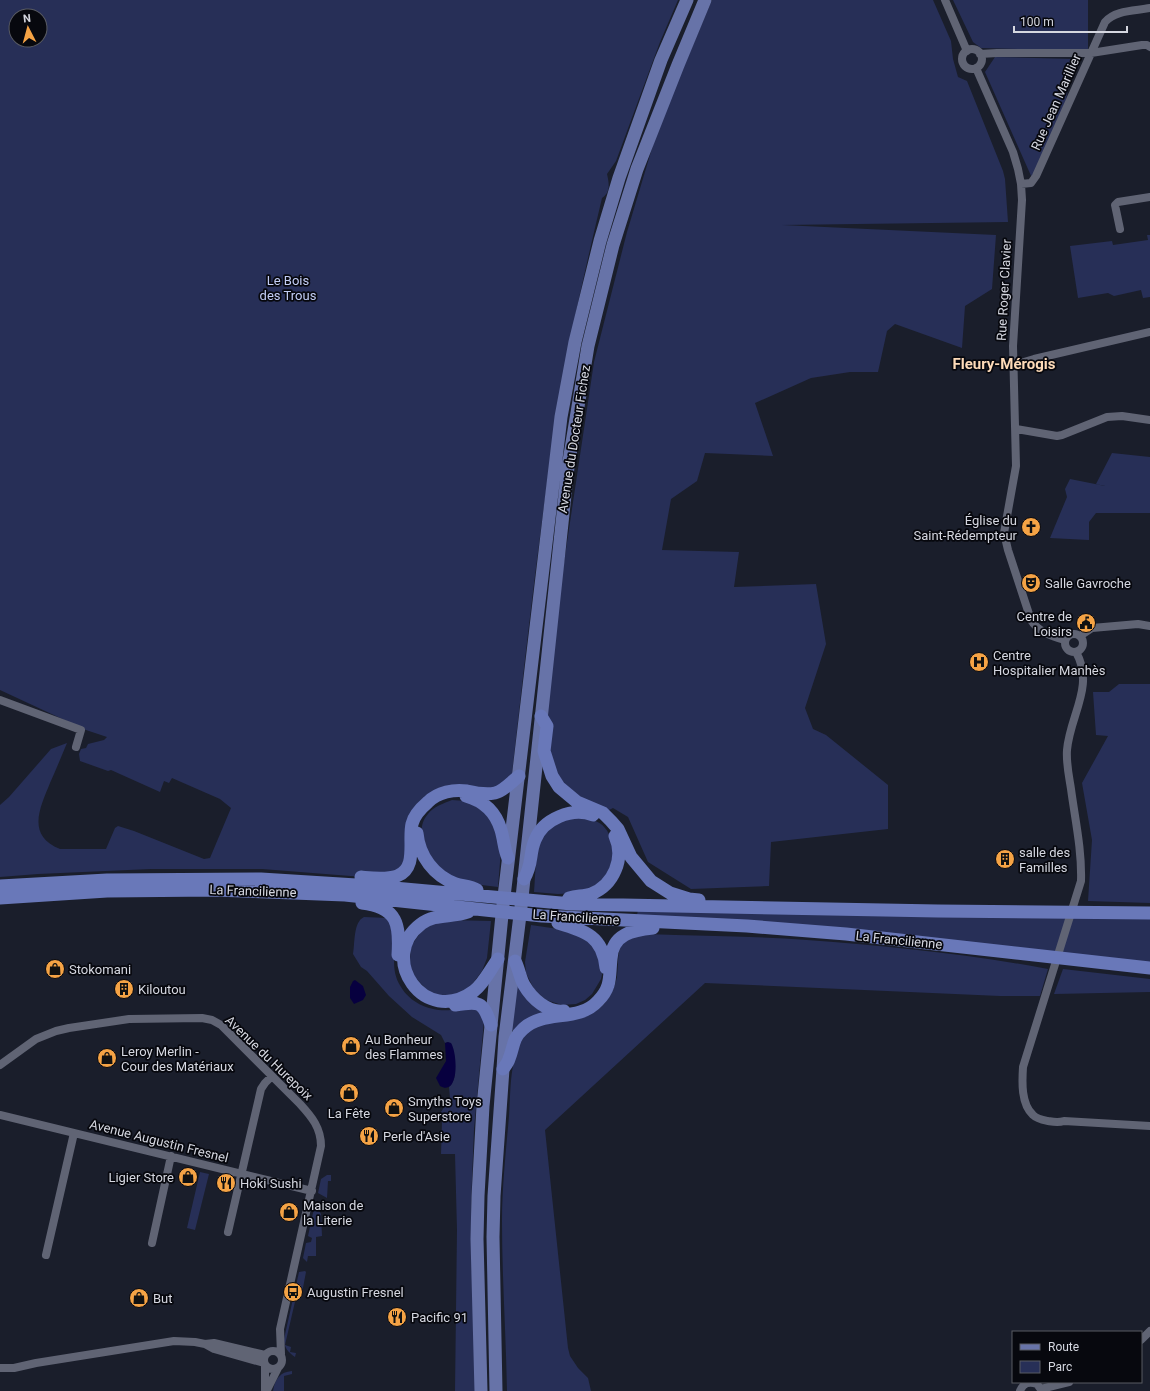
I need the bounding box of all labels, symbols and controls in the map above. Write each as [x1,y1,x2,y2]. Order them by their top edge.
north arrow [8,8,48,48]
scale bar [1014,8,1127,34]
text: N [22,12,32,25]
text: 100 m [1020,15,1054,29]
street label: Rue Jean Marillier [1028,51,1084,152]
street label: Rue Roger Clavier [994,238,1014,341]
park label: Le Bois des Trous [260,273,317,303]
district label: Fleury-Mérogis [952,355,1056,373]
street label: Avenue du Docteur Fichez [555,363,593,514]
place label: Église du Saint-Rédempteur [913,513,1018,543]
church icon: Église du Saint-Rédempteur [1020,516,1042,538]
theatre icon: Salle Gavroche [1020,572,1042,594]
place label: Salle Gavroche [1045,576,1131,591]
place label: Centre de Loisirs [1017,609,1072,639]
public building icon: Centre de Loisirs [1075,612,1097,634]
place label: Centre Hospitalier Manhès [993,648,1106,678]
hospital icon: Centre Hospitalier Manhès [968,651,990,673]
place label: salle des Familles [1019,845,1070,875]
building icon: salle des Familles [994,848,1016,870]
street label: La Francilienne [209,882,297,900]
street label: La Francilienne [532,906,620,928]
street label: La Francilienne [855,928,943,952]
shop icon: Stokomani [44,958,66,980]
place label: Stokomani [69,962,131,977]
building icon: Kiloutou [113,978,135,1000]
place label: Kiloutou [138,982,186,997]
street label: Avenue du Hurepoix [222,1013,316,1104]
place label: Au Bonheur des Flammes [365,1032,443,1062]
shop icon: Au Bonheur des Flammes [340,1035,362,1057]
place label: Leroy Merlin - Cour des Matériaux [121,1044,234,1074]
shop icon: Leroy Merlin - Cour des Matériaux [96,1047,118,1069]
shop icon: La Fête [338,1082,360,1104]
place label: Smyths Toys Superstore [408,1094,482,1124]
shop icon: Smyths Toys Superstore [383,1097,405,1119]
place label: La Fête [328,1106,370,1121]
street label: Avenue Augustin Fresnel [88,1116,230,1166]
restaurant icon: Perle d'Asie [358,1125,380,1147]
place label: Perle d'Asie [383,1129,450,1144]
shop icon: Ligier Store [177,1166,199,1188]
place label: Ligier Store [108,1170,174,1185]
restaurant icon: Hoki Sushi [215,1172,237,1194]
place label: Hoki Sushi [240,1176,302,1191]
place label: Maison de la Literie [303,1198,363,1228]
shop icon: Maison de la Literie [278,1201,300,1223]
bus stop icon: Augustin Fresnel [282,1281,304,1303]
place label: Augustin Fresnel [307,1285,404,1300]
shop icon: But [128,1287,150,1309]
place label: But [153,1291,173,1306]
restaurant icon: Pacific 91 [386,1306,408,1328]
place label: Pacific 91 [411,1310,468,1325]
legend [1012,1331,1142,1383]
text: Route [1048,1340,1079,1354]
text: Parc [1048,1360,1072,1374]

